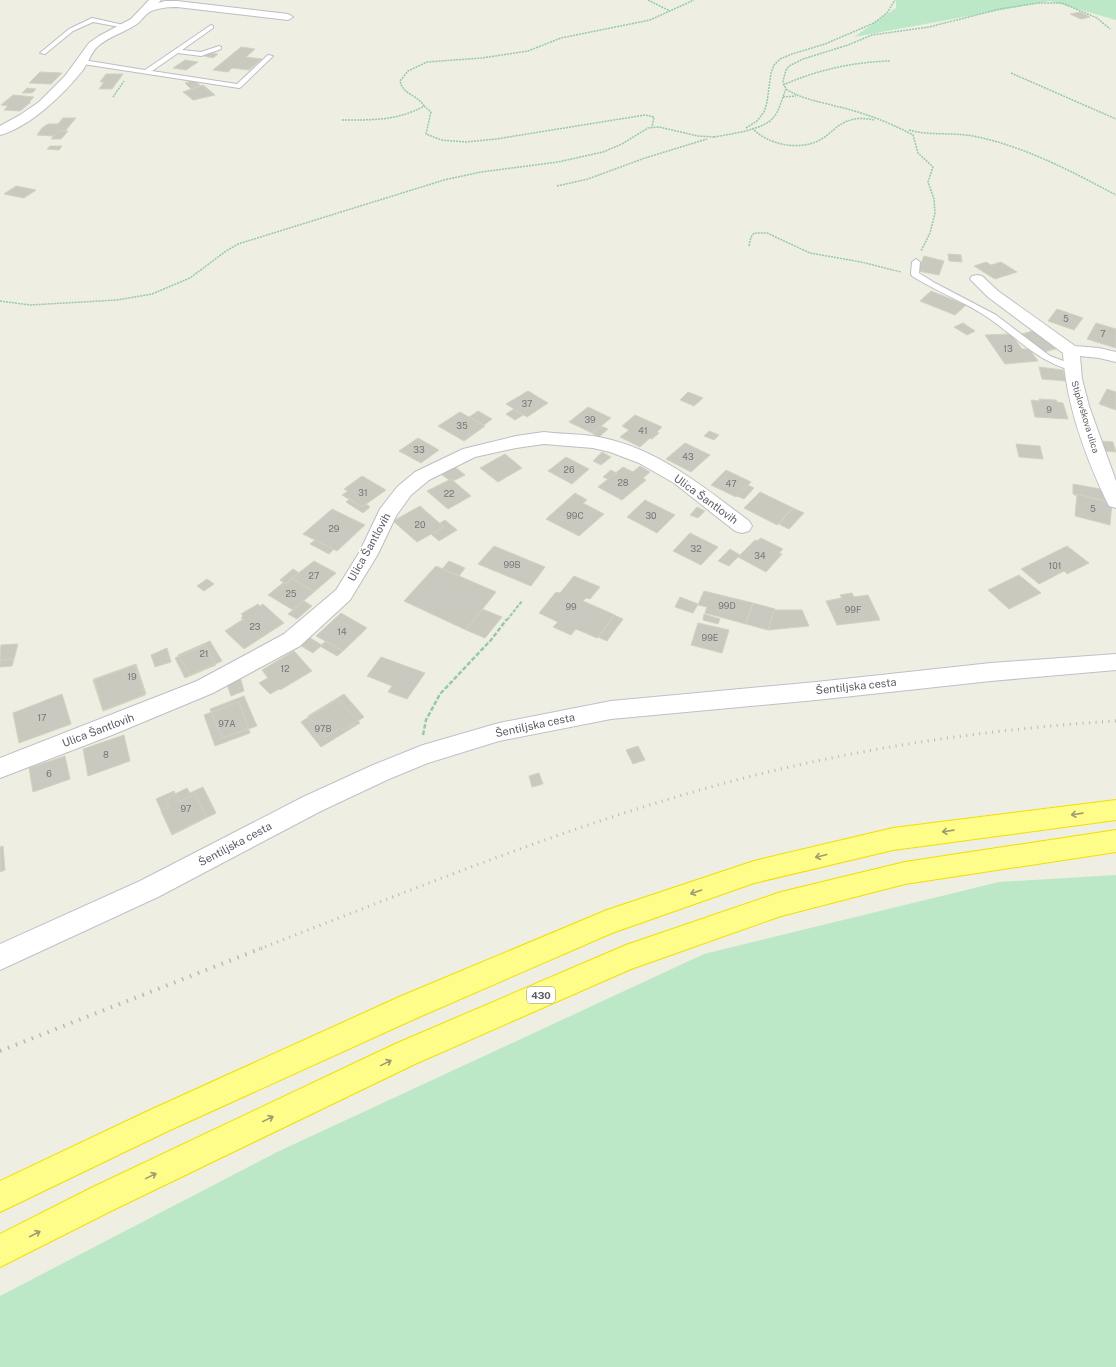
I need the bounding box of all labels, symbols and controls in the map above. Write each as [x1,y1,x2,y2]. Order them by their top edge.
house number: 5 [1063,313,1069,324]
house number: 7 [1100,328,1106,339]
house number: 13 [1003,343,1013,354]
street label: Stiplovškova ulica [1069,379,1102,454]
house number: 37 [522,398,532,409]
house number: 9 [1046,404,1052,415]
house number: 39 [584,414,596,425]
house number: 35 [456,420,468,431]
house number: 41 [638,425,648,436]
house number: 33 [413,444,425,455]
house number: 43 [682,451,694,462]
house number: 26 [564,464,575,475]
street label: Ulica Šantlovih [672,471,741,526]
house number: 28 [617,477,629,488]
house number: 47 [725,478,737,489]
house number: 31 [358,487,368,498]
house number: 22 [444,488,454,499]
house number: 5 [1090,503,1096,514]
street label: Ulica Šantlovih [344,510,393,583]
house number: 99C [566,510,584,521]
house number: 30 [645,510,657,521]
house number: 20 [415,519,426,530]
house number: 29 [329,523,340,534]
house number: 32 [690,543,702,554]
house number: 34 [754,550,766,561]
house number: 99B [503,559,521,570]
house number: 101 [1049,560,1061,571]
house number: 27 [309,570,319,581]
house number: 25 [285,588,297,599]
house number: 99D [718,600,736,611]
house number: 99 [565,601,577,612]
house number: 99F [845,604,861,615]
house number: 23 [249,621,261,632]
house number: 14 [337,626,347,637]
house number: 99E [702,632,719,643]
house number: 21 [199,648,209,659]
house number: 12 [280,663,290,674]
house number: 19 [127,671,137,682]
street label: Šentiljska cesta [815,675,897,696]
street label: Ulica Šantlovih [60,710,136,749]
street label: Šentiljska cesta [494,710,576,739]
house number: 17 [37,712,47,723]
house number: 97A [218,718,236,729]
house number: 97B [315,723,331,734]
house number: 8 [103,749,109,760]
house number: 6 [46,768,52,779]
house number: 97 [181,803,191,814]
one-way arrow [1071,810,1084,818]
street label: Šentiljska cesta [196,819,274,868]
one-way arrow [942,827,955,835]
one-way arrow [815,853,828,861]
one-way arrow [690,889,703,896]
road number: 430 [527,987,555,1003]
one-way arrow [379,1059,391,1066]
one-way arrow [262,1115,274,1122]
one-way arrow [145,1172,157,1179]
one-way arrow [28,1229,40,1237]

